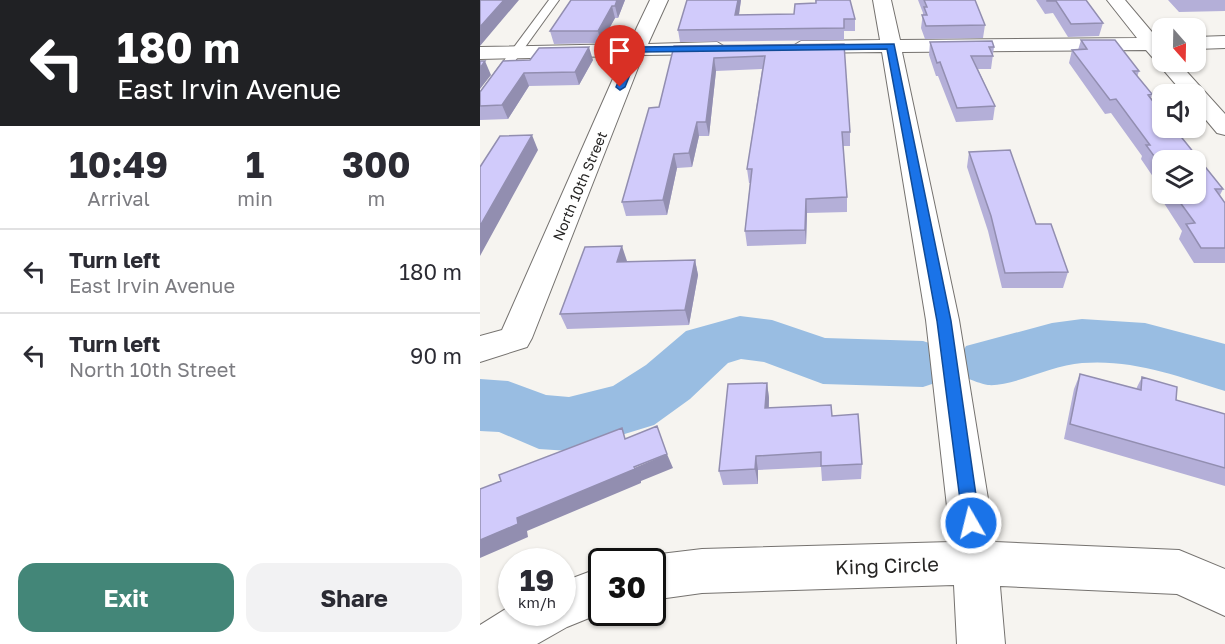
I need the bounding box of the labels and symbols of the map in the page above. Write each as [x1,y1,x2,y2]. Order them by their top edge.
north arrow [1152,18,1206,72]
pin [594,25,645,87]
street label: North 10th Street [549,129,610,243]
position arrow [939,491,1003,555]
speed limit sign: 30 [588,548,666,626]
street label: King Circle [835,551,939,579]

